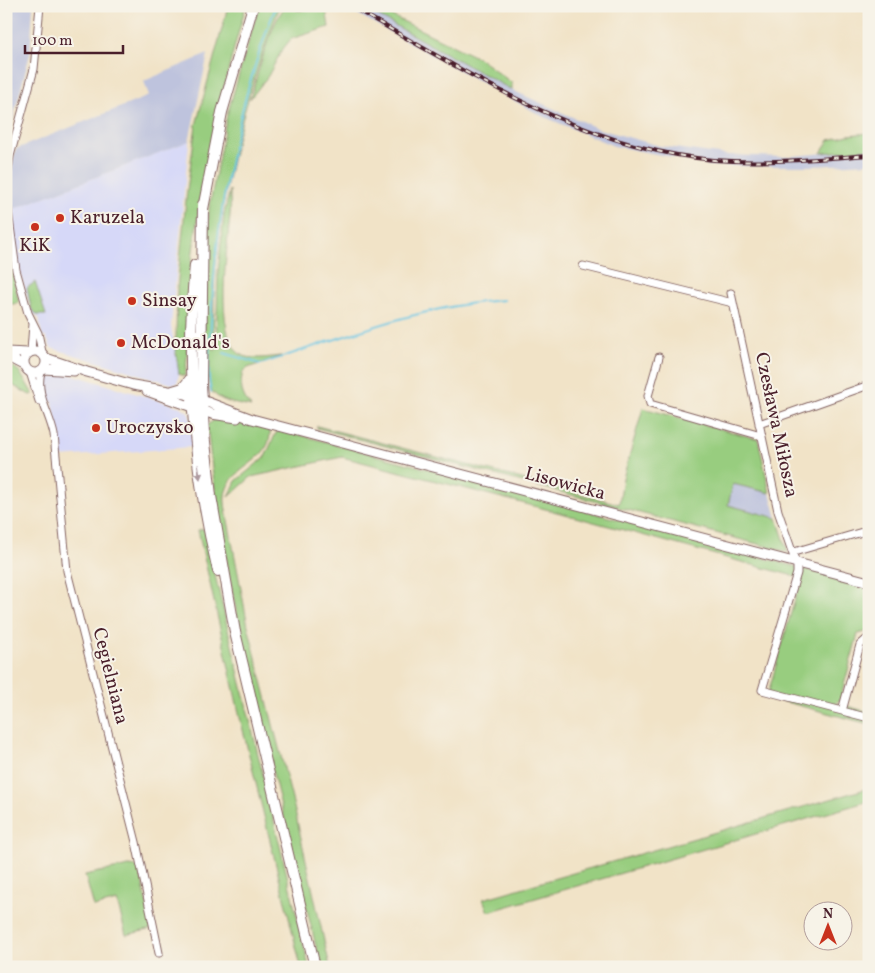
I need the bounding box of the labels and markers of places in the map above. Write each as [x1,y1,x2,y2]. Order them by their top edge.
place label: Karuzela [70,205,145,231]
marker: Karuzela [54,212,66,224]
marker: KiK [29,221,41,233]
place label: KiK [19,233,51,259]
place label: Sinsay [142,288,197,314]
marker: Sinsay [126,295,138,307]
place label: McDonald's [131,330,230,356]
marker: McDonald's [115,337,127,349]
place label: Uroczysko [106,415,194,441]
marker: Uroczysko [90,422,102,434]

